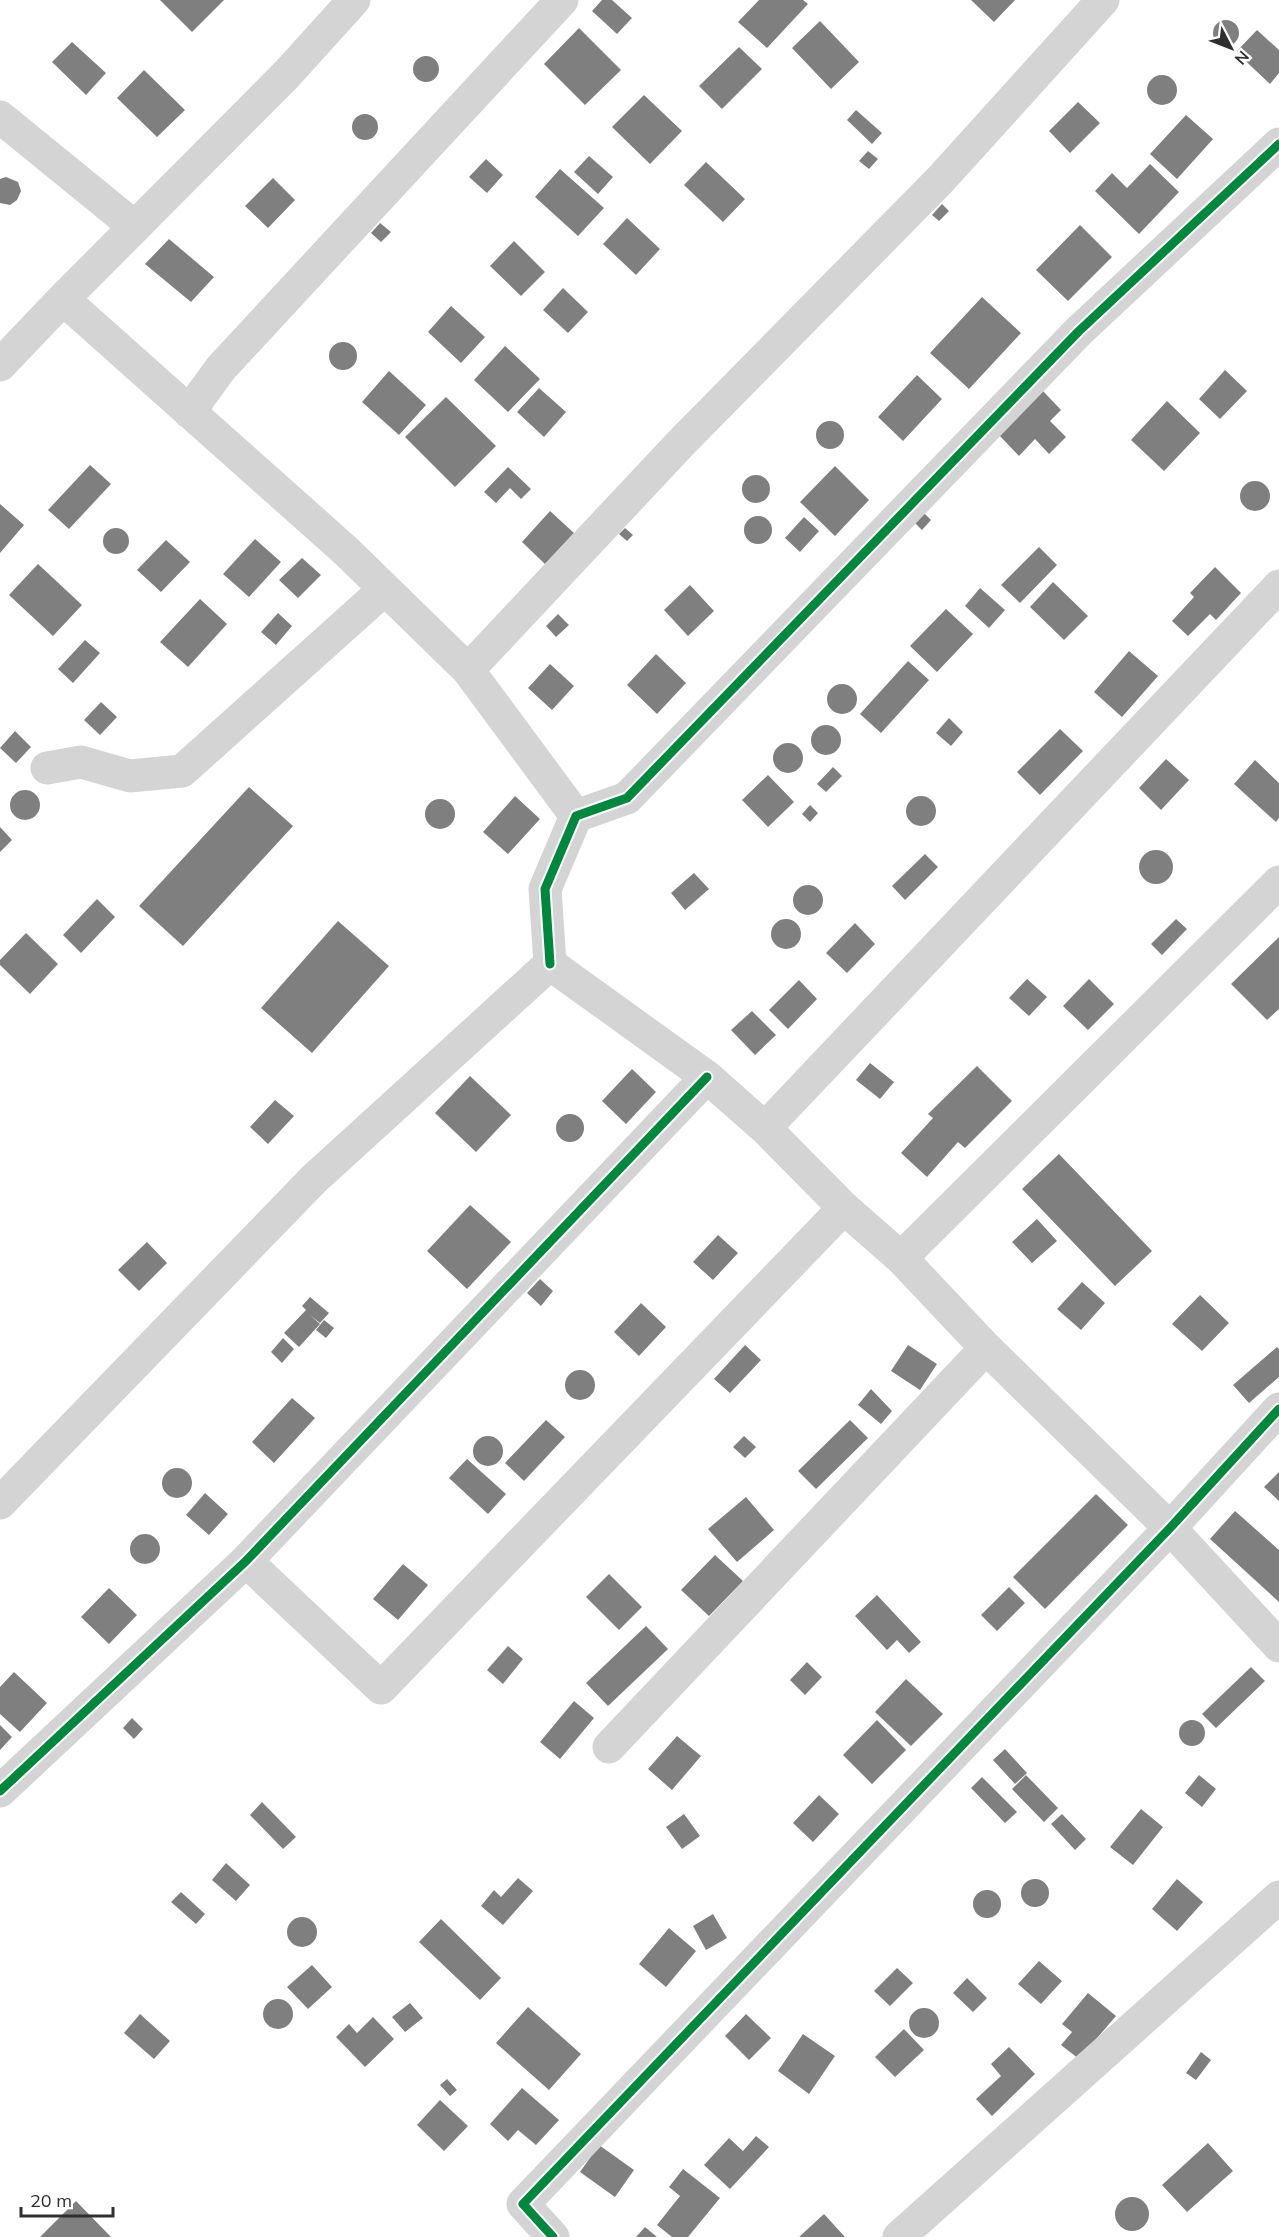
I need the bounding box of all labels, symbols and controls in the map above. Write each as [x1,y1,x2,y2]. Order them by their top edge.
north arrow [1201,18,1261,78]
text: N [1231,47,1254,69]
scale bar [21,2180,112,2218]
text: 20 m [30,2189,72,2212]

